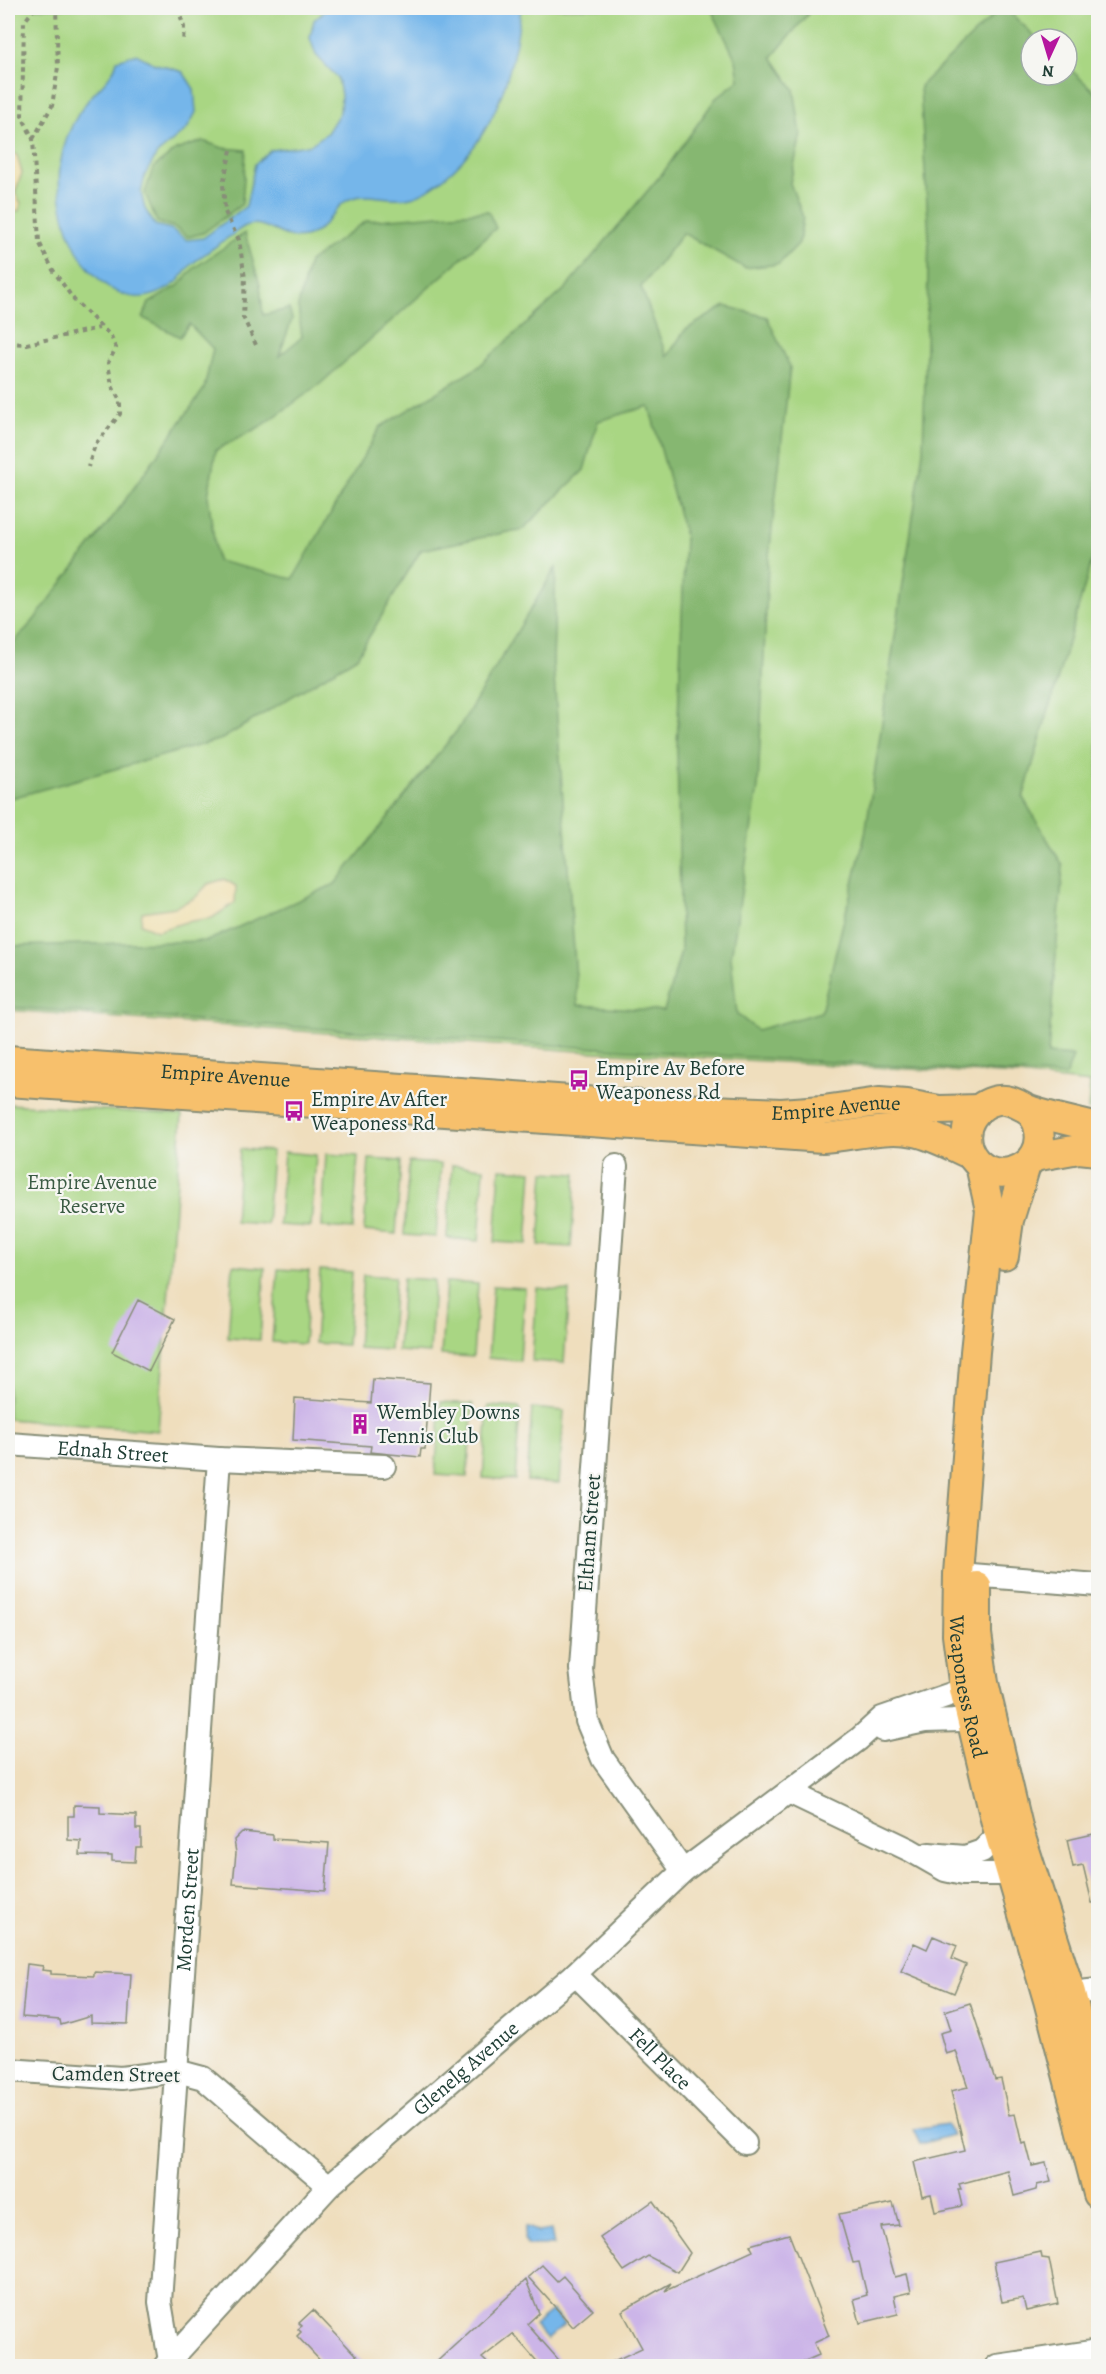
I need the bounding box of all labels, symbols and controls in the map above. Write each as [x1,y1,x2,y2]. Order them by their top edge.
north arrow [1019,27,1079,87]
text: N [1041,60,1055,82]
place label: Empire Av Before Weaponess Rd [595,1054,745,1106]
street label: Empire Avenue [159,1057,291,1094]
bus stop icon: Empire Av Before Weaponess Rd [567,1068,591,1092]
place label: Empire Av After Weaponess Rd [310,1085,447,1137]
street label: Empire Avenue [770,1088,902,1127]
bus stop icon: Empire Av After Weaponess Rd [282,1099,306,1123]
park label: Empire Avenue Reserve [27,1168,157,1220]
place label: Wembley Downs Tennis Club [376,1398,520,1450]
building icon: Wembley Downs Tennis Club [348,1412,372,1436]
street label: Ednah Street [56,1434,169,1469]
street label: Eltham Street [571,1473,607,1593]
street label: Weaponess Road [943,1614,994,1761]
street label: Morden Street [169,1847,206,1973]
street label: Glenelg Avenue [407,2015,525,2122]
street label: Fell Place [623,2021,698,2096]
street label: Camden Street [52,2059,180,2089]

